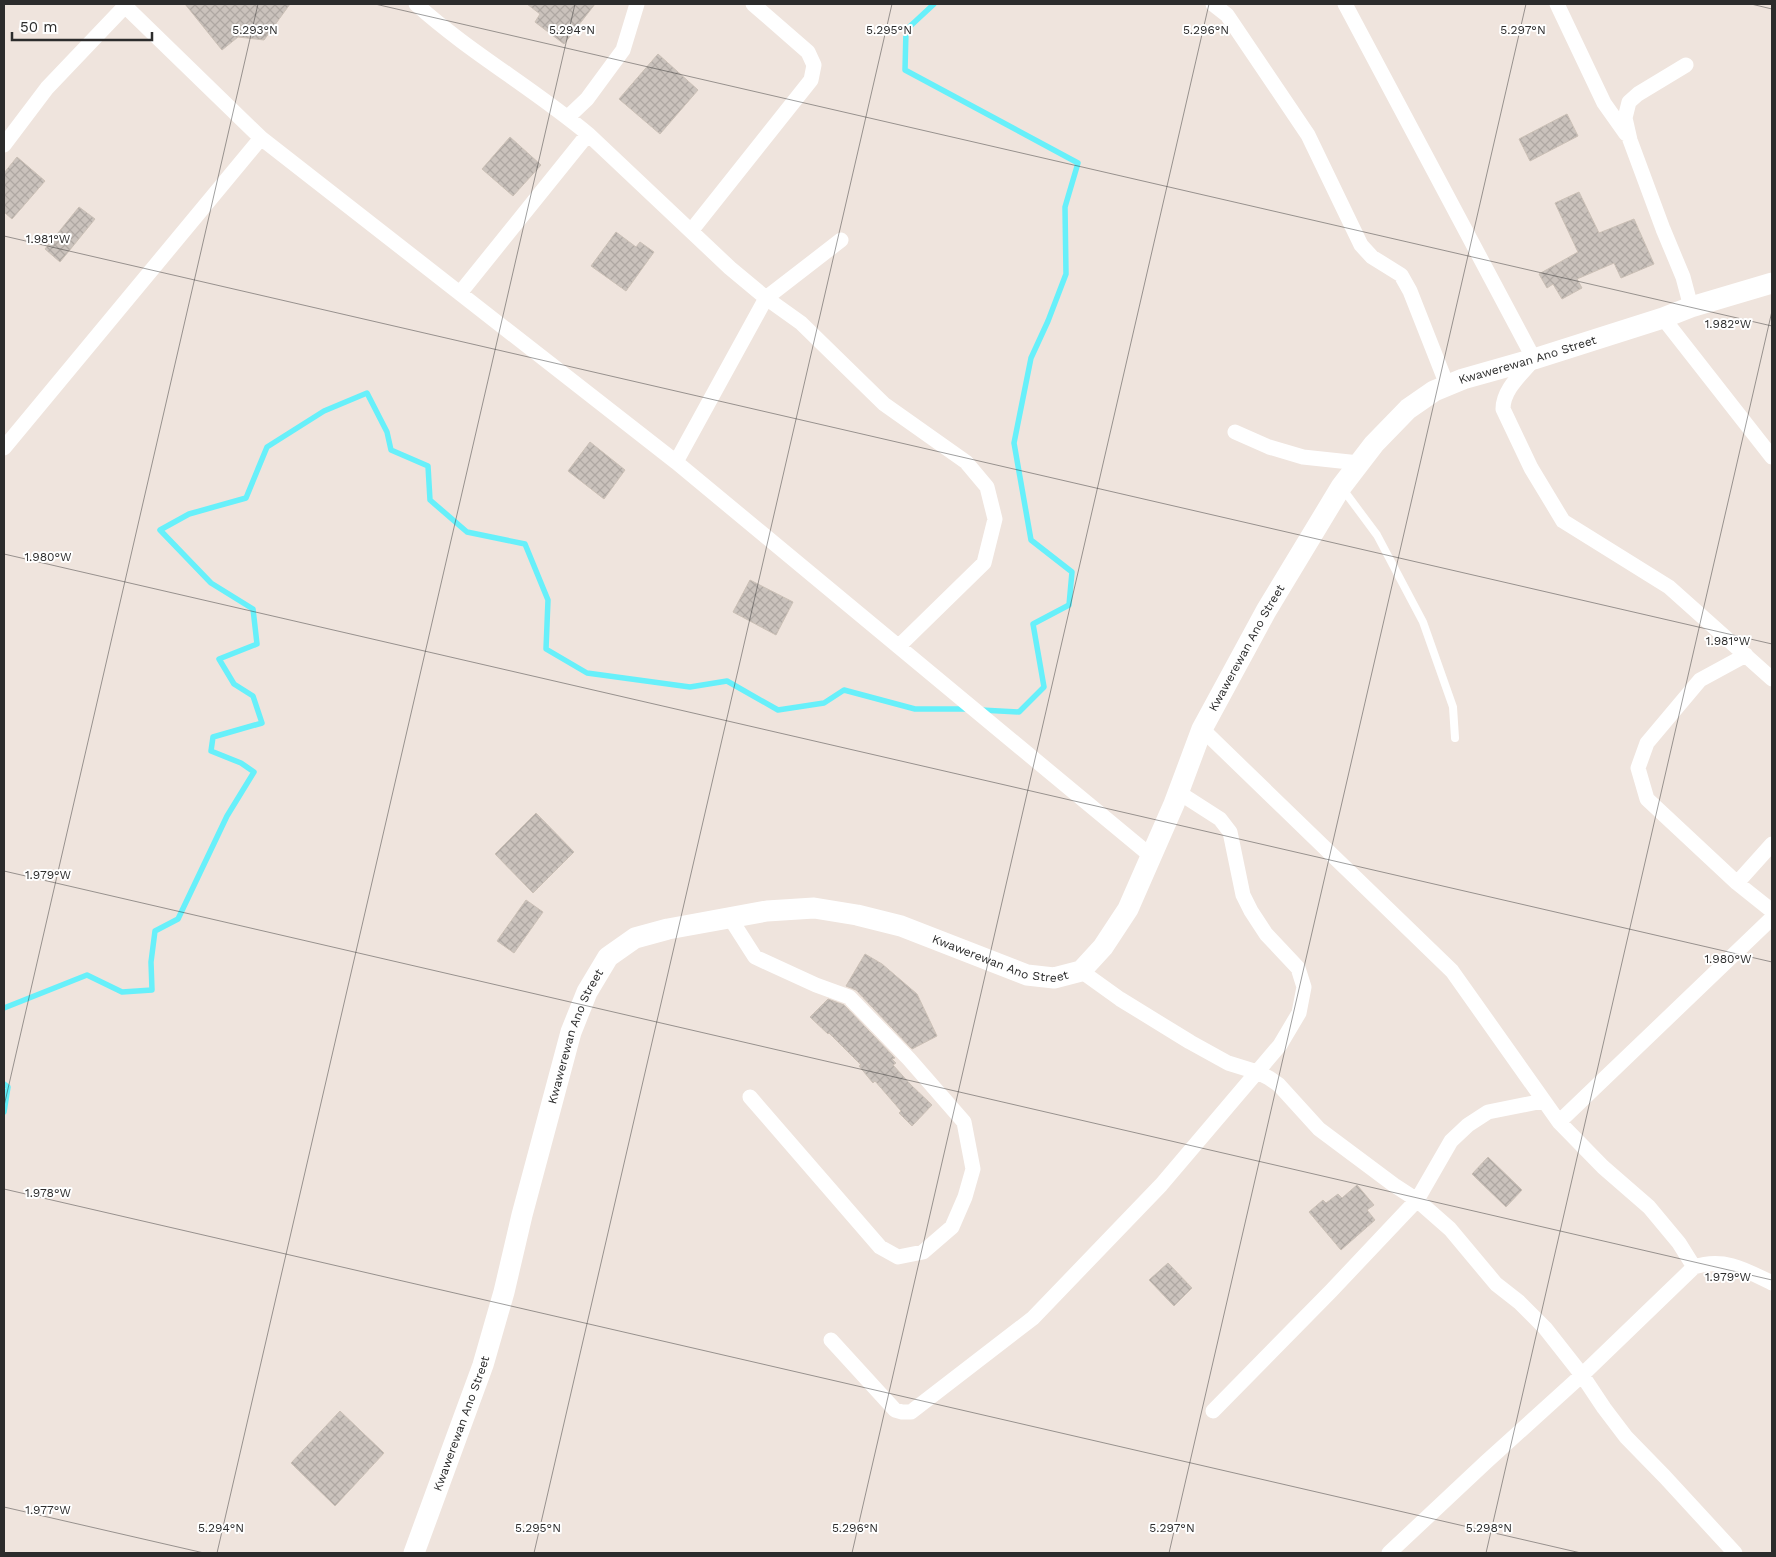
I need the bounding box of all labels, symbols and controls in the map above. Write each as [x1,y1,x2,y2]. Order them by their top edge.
scale bar [12,10,152,42]
text: 50 m [20,18,57,36]
text: 5.293°N [232,23,278,37]
text: 5.294°N [549,23,595,37]
text: 5.295°N [866,23,912,37]
text: 5.296°N [1183,23,1229,37]
text: 5.297°N [1500,23,1546,37]
text: 1.981°W [26,232,71,246]
text: 1.982°W [1705,317,1752,331]
street label: Kwawerewan Ano Street [1457,333,1598,387]
text: 1.980°W [24,550,72,564]
street label: Kwawerewan Ano Street [1206,582,1287,714]
text: 1.981°W [1706,634,1751,648]
text: 1.979°W [25,868,72,882]
street label: Kwawerewan Ano Street [930,932,1070,985]
text: 1.980°W [1704,952,1752,966]
street label: Kwawerewan Ano Street [545,966,606,1105]
text: 1.978°W [25,1186,71,1200]
text: 1.979°W [1705,1270,1752,1284]
street label: Kwawerewan Ano Street [430,1354,492,1493]
text: 1.977°W [25,1503,71,1517]
text: 5.294°N [198,1521,244,1535]
text: 5.295°N [515,1521,561,1535]
text: 5.296°N [832,1521,878,1535]
text: 5.297°N [1149,1521,1195,1535]
text: 5.298°N [1466,1521,1512,1535]

